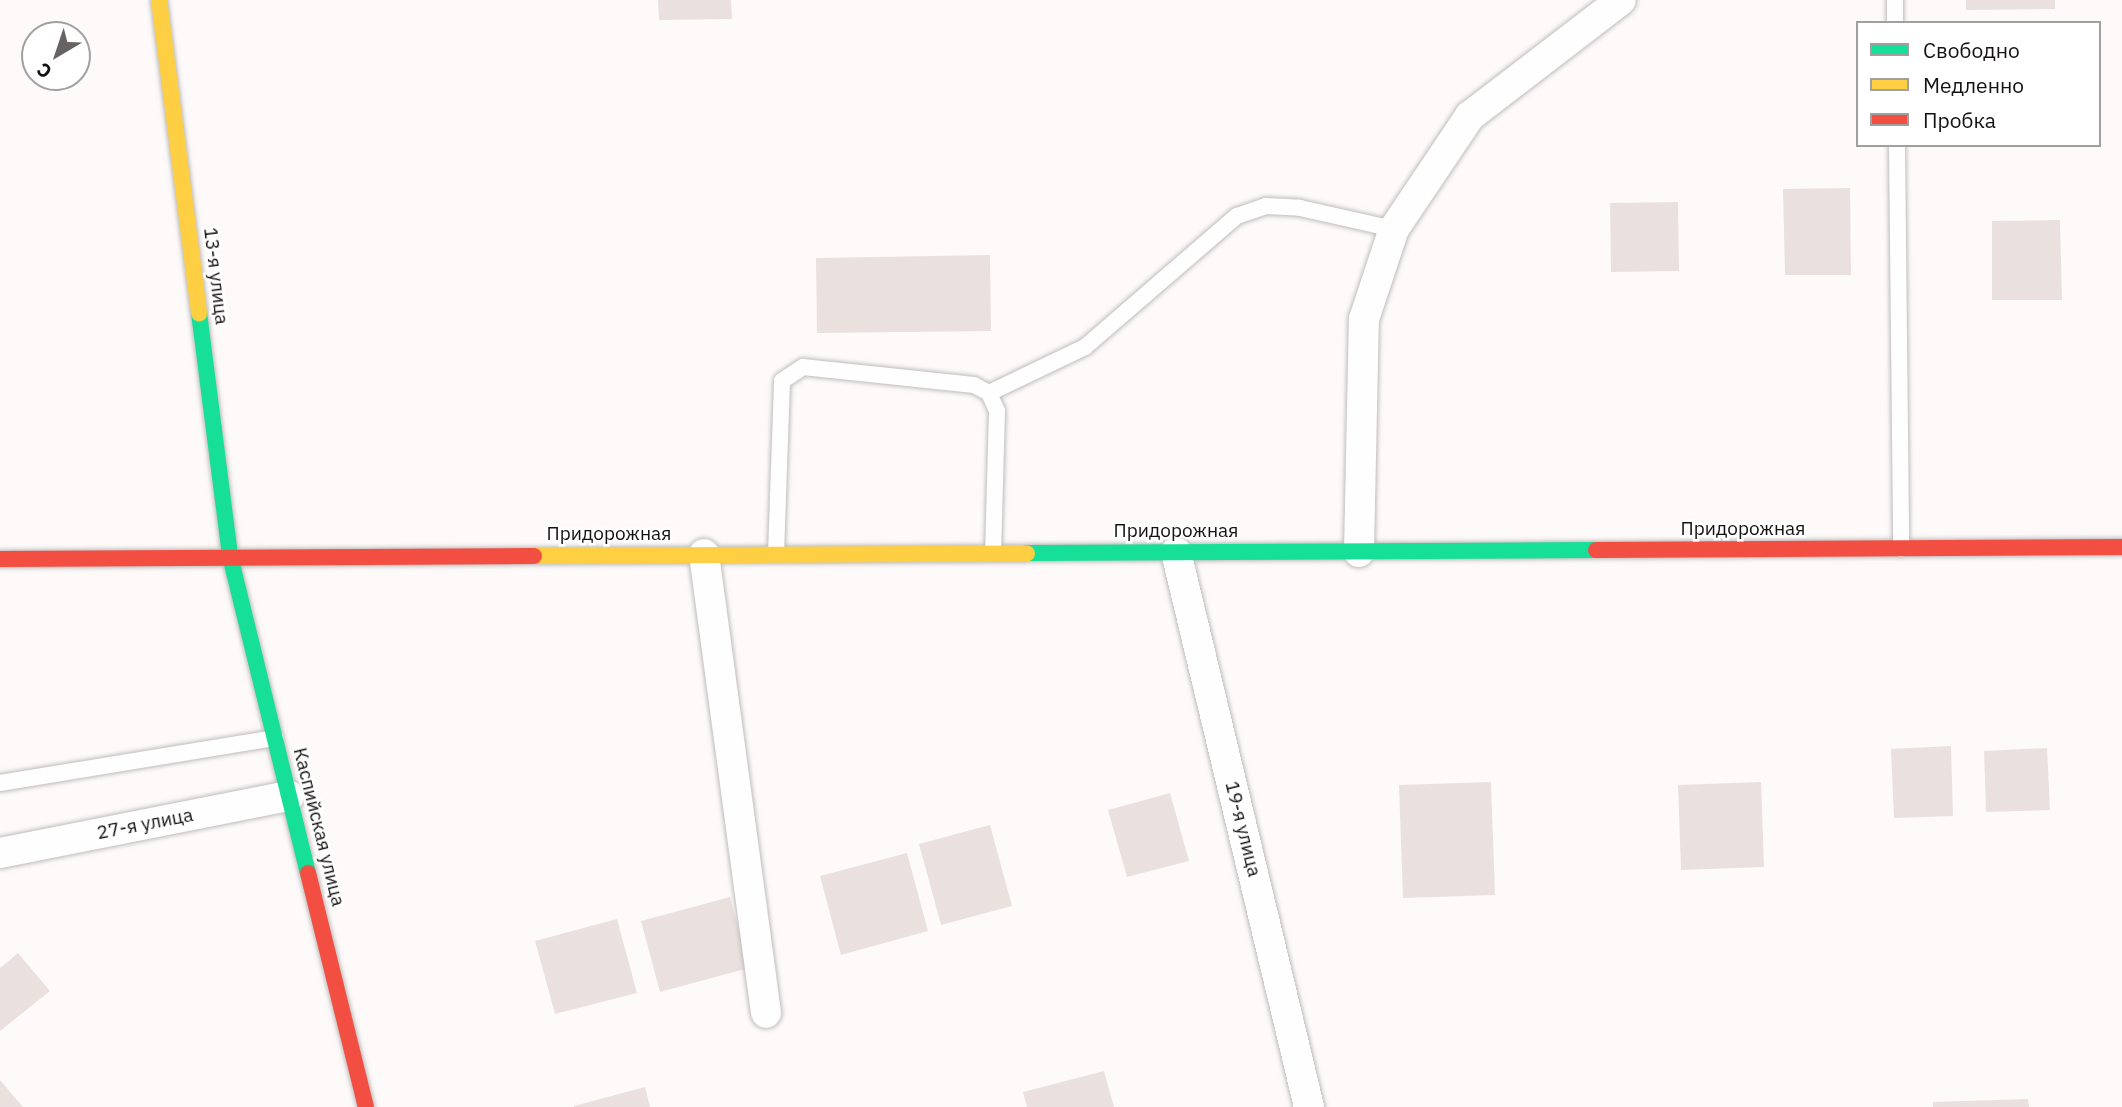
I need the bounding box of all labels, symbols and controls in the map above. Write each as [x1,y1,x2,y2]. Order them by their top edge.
north arrow [21,21,91,91]
legend [1856,21,2101,147]
text: Свободно [1923,36,2020,64]
text: С [32,58,56,84]
text: Медленно [1923,71,2024,99]
text: Пробка [1923,106,1996,134]
street label: 13-я улица [199,226,233,326]
street label: Придорожная [1681,518,1805,540]
street label: Придорожная [1114,520,1238,542]
street label: Придорожная [547,523,671,545]
street label: Каспийская улица [288,745,350,909]
street label: 19-я улица [1220,779,1266,879]
street label: 27-я улица [95,803,195,845]

